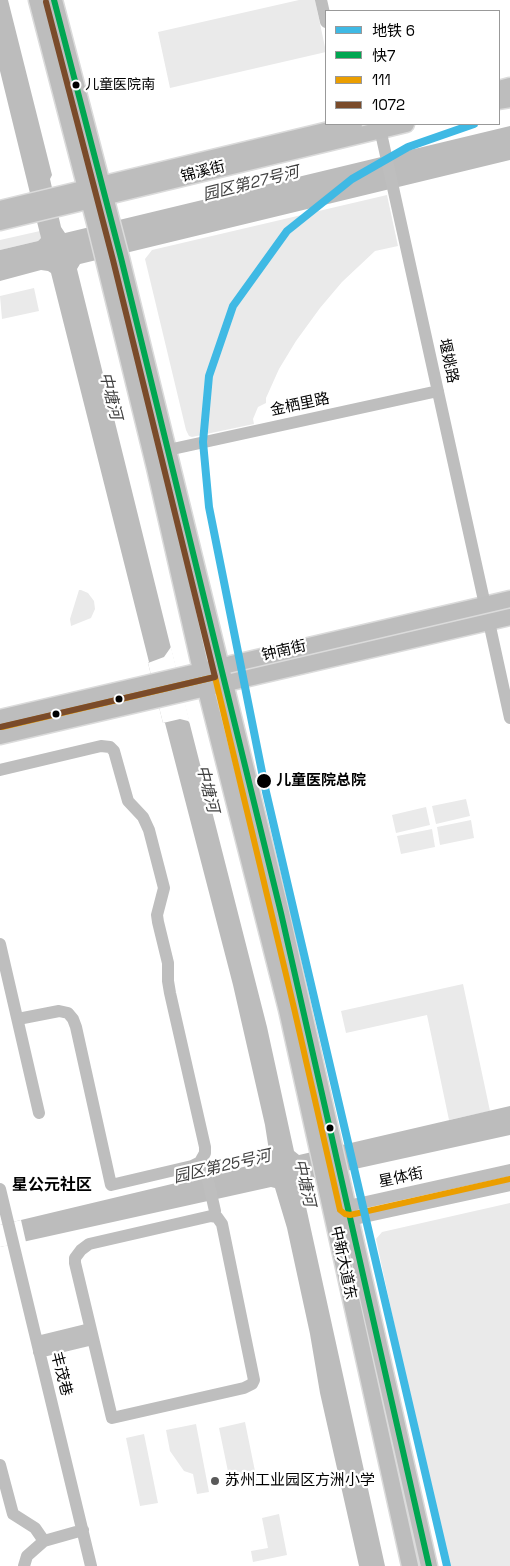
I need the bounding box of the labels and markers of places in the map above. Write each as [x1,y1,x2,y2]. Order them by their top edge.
place label: 儿童医院南 [85,77,155,93]
marker: 儿童医院南 [71,80,81,90]
unlabelled marker [114,694,124,704]
unlabelled marker [51,709,61,719]
marker: 儿童医院总院 [255,772,273,790]
place label: 儿童医院总院 [276,772,366,790]
unlabelled marker [325,1123,335,1133]
place label: 苏州工业园区方洲小学 [225,1472,375,1490]
marker: 苏州工业园区方洲小学 [209,1475,221,1487]

